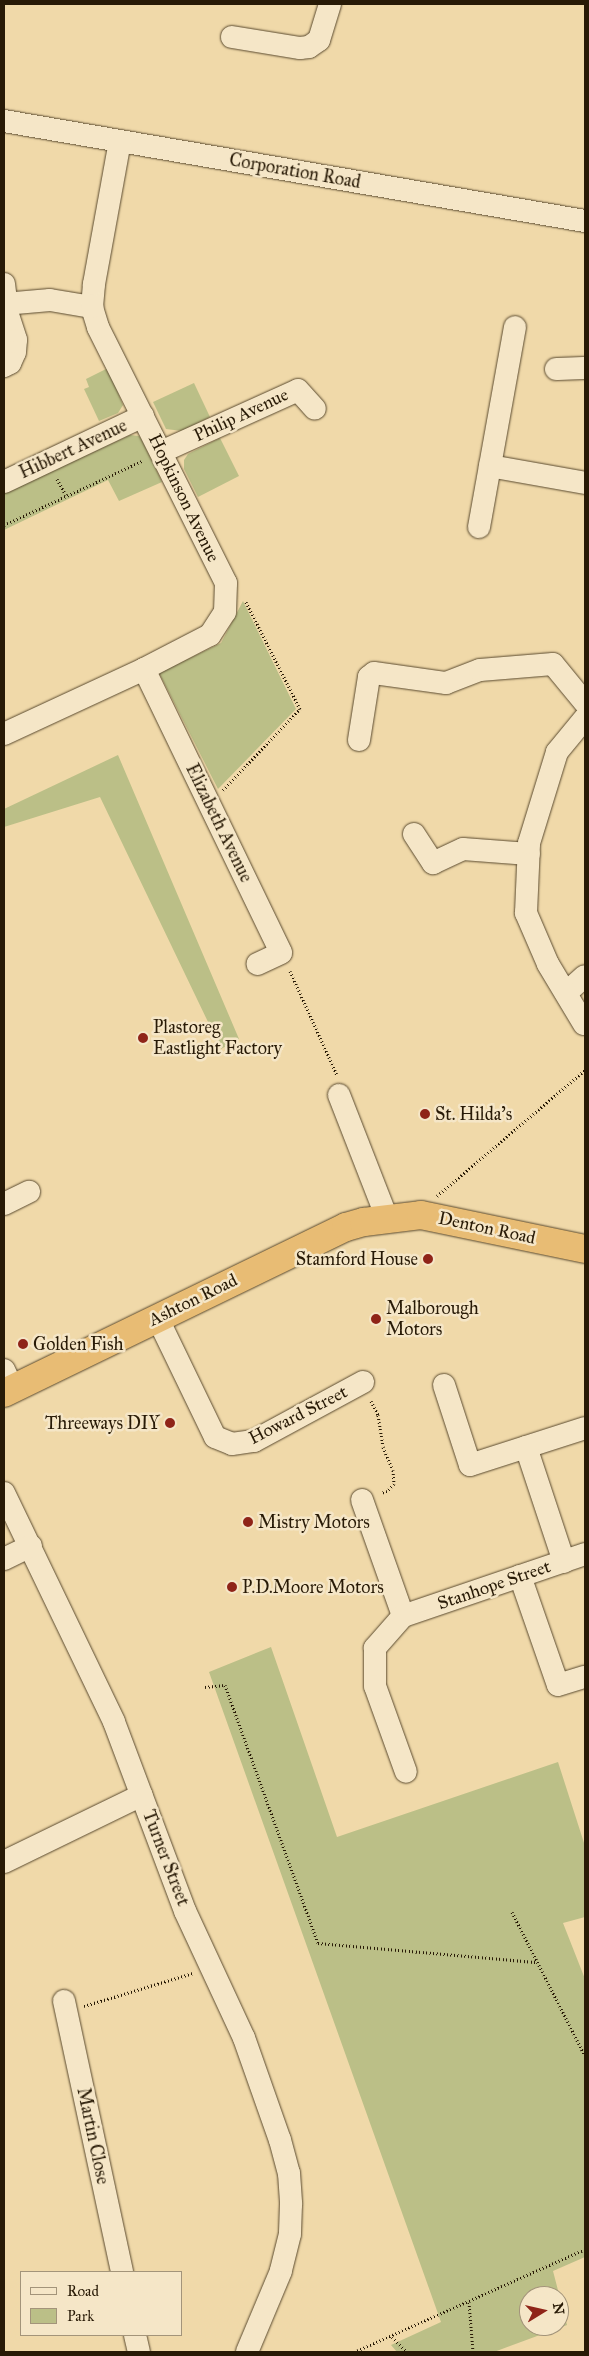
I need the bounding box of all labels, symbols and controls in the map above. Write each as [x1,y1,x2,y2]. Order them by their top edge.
street label: Corporation Road [228,149,362,193]
street label: Philip Avenue [190,384,292,446]
street label: Hibbert Avenue [16,415,130,483]
street label: Hopkinson Avenue [144,430,224,566]
street label: Elizabeth Avenue [181,760,257,886]
place label: Plastoreg Eastlight Factory [153,1017,282,1060]
marker: Plastoreg Eastlight Factory [137,1032,149,1044]
place label: St. Hilda's [435,1103,512,1125]
marker: St. Hilda's [419,1108,431,1120]
street label: Denton Road [436,1207,538,1249]
place label: Stamford House [296,1248,418,1270]
marker: Stamford House [422,1253,434,1265]
street label: Ashton Road [145,1269,241,1331]
place label: Malborough Motors [386,1298,479,1340]
marker: Malborough Motors [370,1313,382,1325]
place label: Golden Fish [33,1333,124,1355]
marker: Golden Fish [17,1338,29,1350]
street label: Howard Street [245,1381,351,1449]
place label: Threeways DIY [45,1412,160,1434]
marker: Threeways DIY [164,1417,176,1429]
place label: Mistry Motors [258,1511,370,1533]
marker: Mistry Motors [242,1516,254,1528]
street label: Stanhope Street [435,1556,553,1614]
place label: P.D.Moore Motors [242,1576,384,1598]
marker: P.D.Moore Motors [226,1581,238,1593]
street label: Turner Street [138,1807,194,1909]
street label: Martin Close [72,2086,114,2186]
legend [20,2271,182,2336]
text: Road [67,2282,99,2300]
north arrow [519,2286,569,2336]
text: N [549,2302,568,2316]
text: Park [67,2307,94,2325]

